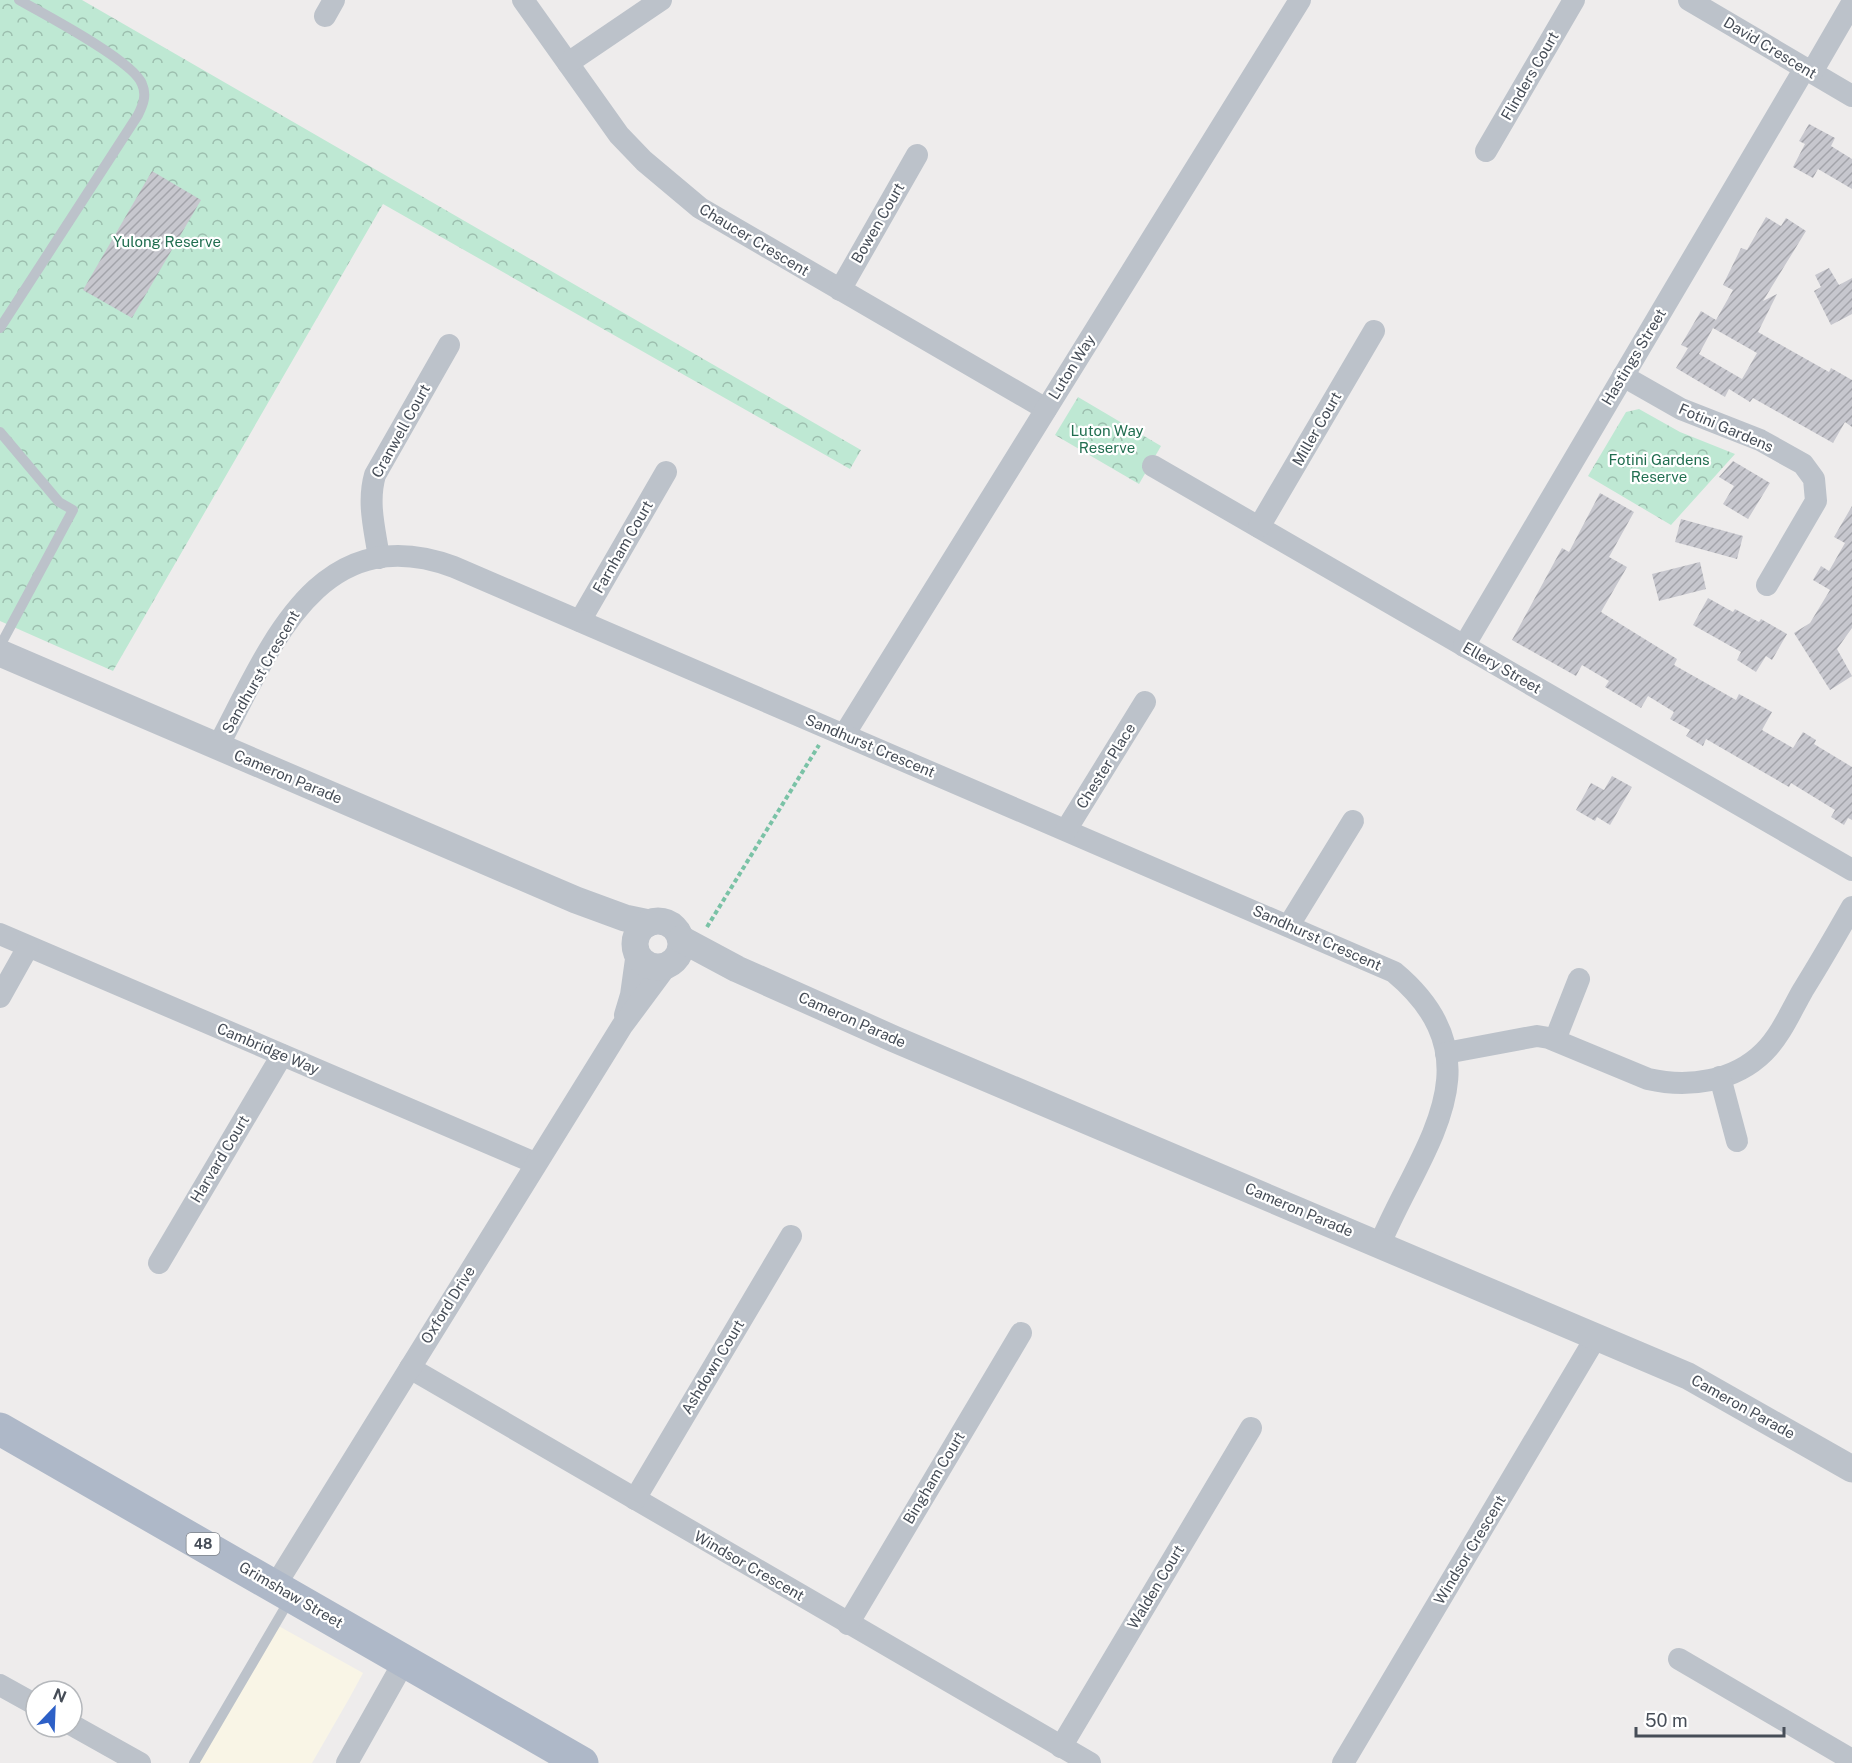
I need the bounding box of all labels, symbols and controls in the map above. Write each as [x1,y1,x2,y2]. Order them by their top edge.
street label: David Crescent [1721,13,1820,82]
street label: Flinders Court [1497,28,1562,123]
street label: Bowen Court [848,179,907,266]
street label: Chaucer Crescent [696,200,812,279]
park label: Yulong Reserve [113,233,221,250]
street label: Hastings Street [1598,305,1669,408]
street label: Luton Way [1045,331,1098,402]
street label: Cranwell Court [368,381,433,480]
street label: Miller Court [1289,389,1345,469]
street label: Fotini Gardens [1676,400,1776,455]
park label: Luton Way Reserve [1070,422,1144,456]
park label: Fotini Gardens Reserve [1608,451,1710,485]
street label: Farnham Court [589,497,656,596]
street label: Sandhurst Crescent [218,607,303,736]
street label: Ellery Street [1460,638,1545,697]
street label: Sandhurst Crescent [803,711,938,781]
street label: Chester Place [1073,720,1139,812]
street label: Cameron Parade [232,746,345,807]
street label: Sandhurst Crescent [1250,902,1384,974]
street label: Cameron Parade [796,988,908,1051]
street label: Cambridge Way [214,1019,322,1078]
street label: Harvard Court [187,1112,252,1205]
street label: Cameron Parade [1243,1179,1356,1240]
street label: Oxford Drive [417,1263,478,1346]
street label: Ashdown Court [678,1316,748,1417]
street label: Cameron Parade [1689,1371,1798,1442]
street label: Bingham Court [899,1428,968,1527]
street label: Windsor Crescent [1430,1492,1509,1607]
street label: Windsor Crescent [691,1527,807,1604]
road number: 48 [186,1533,220,1555]
street label: Walden Court [1124,1542,1187,1632]
street label: Grimshaw Street [236,1558,346,1631]
north arrow [24,1679,84,1739]
text: N [50,1684,69,1707]
scale bar [1636,1700,1784,1738]
text: 50 m [1645,1710,1688,1731]

